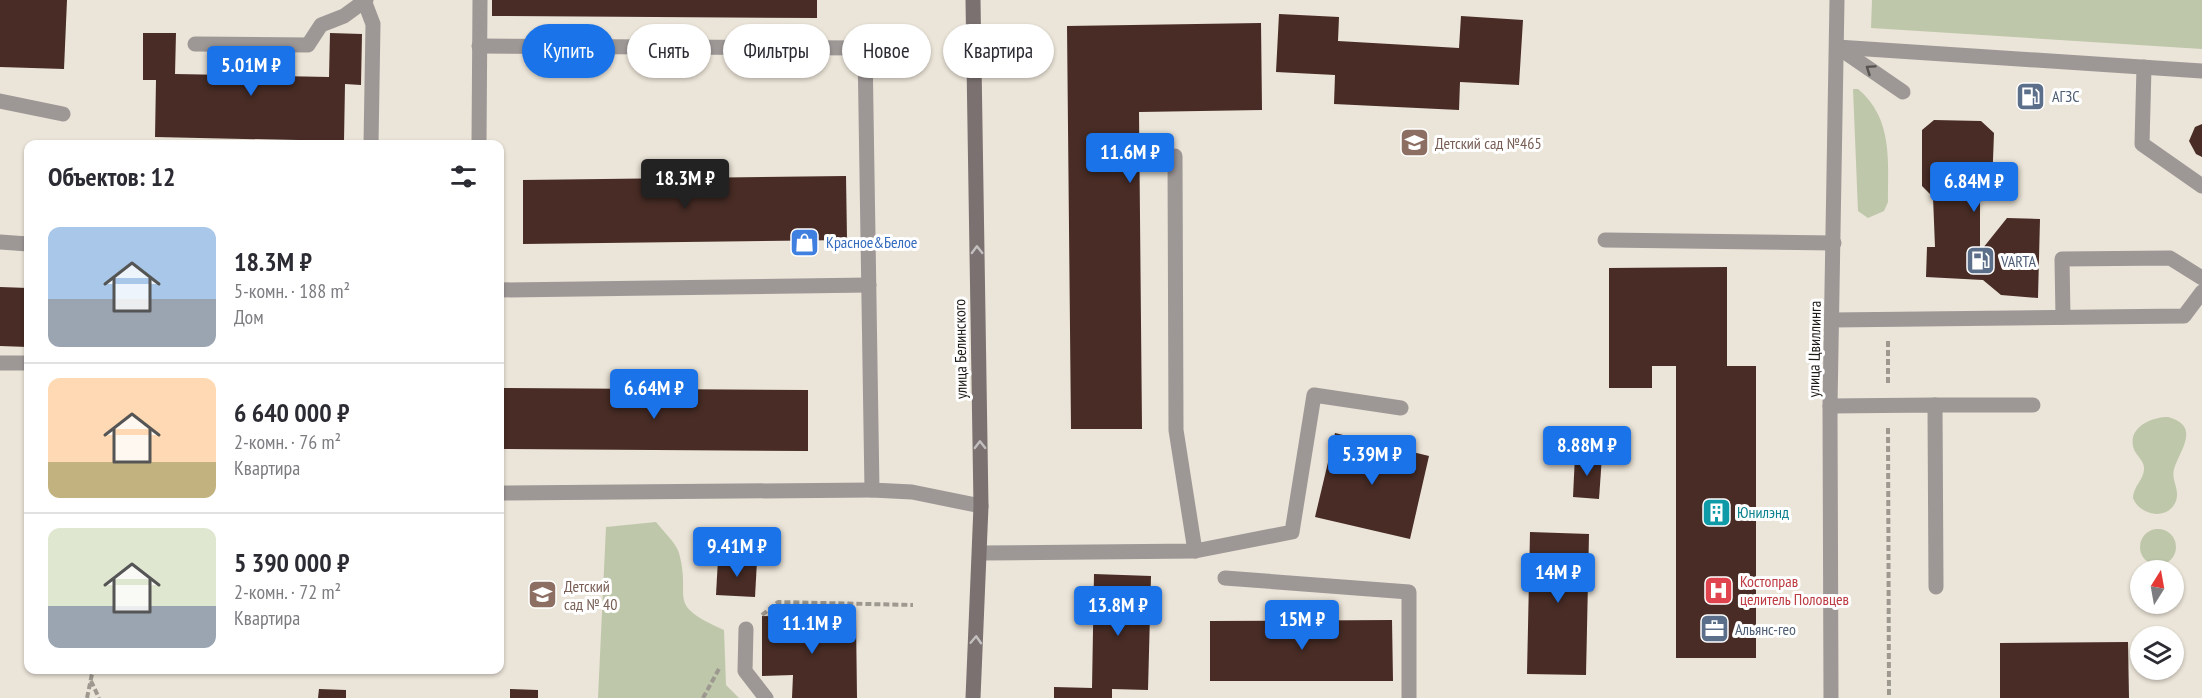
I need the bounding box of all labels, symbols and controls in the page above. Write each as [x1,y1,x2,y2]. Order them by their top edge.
chip: Купить [522,24,615,78]
chip: Снять [627,24,711,78]
chip: Фильтры [723,24,830,78]
chip: Новое [842,24,931,78]
chip: Квартира [943,24,1054,78]
pin: 5.01M ₽ [196,46,306,97]
text: 5.01M ₽ [221,52,281,78]
one-way arrow [1866,66,1877,77]
fuel station icon: АГЗС [2015,80,2047,112]
place label: АГЗС [2052,86,2080,106]
school or university icon: Детский сад №465 [1398,127,1430,159]
pin: 11.6M ₽ [1075,133,1185,184]
place label: Детский сад №465 [1435,133,1542,153]
text: 11.6M ₽ [1100,139,1160,165]
pin: 18.3M ₽ [630,159,740,210]
text: Объектов: 12 [48,160,175,193]
icon: filters [447,160,480,193]
pin: 6.84M ₽ [1919,162,2029,213]
text: 18.3M ₽ [655,165,715,191]
text: 6.84M ₽ [1944,168,2004,194]
shop icon: Красное&Белое [789,226,821,258]
place label: Красное&Белое [826,232,917,252]
text: 18.3M ₽ [234,245,312,278]
one-way arrow [970,245,983,254]
fuel station icon: VARTA [1964,245,1996,277]
icon: home [96,251,168,323]
place label: VARTA [2000,251,2037,271]
text: 5-комн. · 188 m² [234,278,350,304]
street label: улица Белинского [949,299,971,399]
street label: улица Цвиллинга [1803,301,1825,397]
text: Дом [234,304,264,330]
pin: 6.64M ₽ [599,369,709,420]
text: 6.64M ₽ [624,375,684,401]
text: 6 640 000 ₽ [234,396,349,429]
icon: home [96,402,168,474]
pin: 8.88M ₽ [1532,426,1642,477]
text: 2-комн. · 76 m² [234,429,341,455]
text: 8.88M ₽ [1557,432,1617,458]
pin: 5.39M ₽ [1317,435,1427,486]
one-way arrow [974,440,986,449]
text: 5.39M ₽ [1342,441,1402,467]
text: Квартира [234,455,300,481]
building icon: Юнилэнд [1700,496,1732,528]
place label: Юнилэнд [1737,502,1789,522]
pin: 9.41M ₽ [682,527,792,578]
text: 9.41M ₽ [707,533,767,559]
text: 5 390 000 ₽ [234,546,349,579]
icon: home [96,552,168,624]
pin: 14M ₽ [1516,553,1600,604]
text: 14M ₽ [1535,559,1581,585]
north arrow [2130,560,2184,614]
map controls [2130,560,2184,680]
place label: Костоправ целитель Половцев [1740,571,1849,609]
hospital icon: Костоправ целитель Половцев [1703,574,1735,606]
place label: Детский сад № 40 [564,576,618,614]
text: 2-комн. · 72 m² [234,579,341,605]
school or university icon: Детский сад № 40 [527,579,559,611]
pin: 13.8M ₽ [1063,586,1173,637]
text: 13.8M ₽ [1088,592,1148,618]
pin: 15M ₽ [1260,600,1344,651]
pin: 11.1M ₽ [757,604,867,655]
text: Квартира [234,605,300,631]
text: 15M ₽ [1279,606,1325,632]
text: 11.1M ₽ [782,610,842,636]
office icon: Альянс-гео [1698,613,1730,645]
place label: Альянс-гео [1735,619,1796,639]
button: layers [2130,626,2184,680]
one-way arrow [970,635,983,644]

